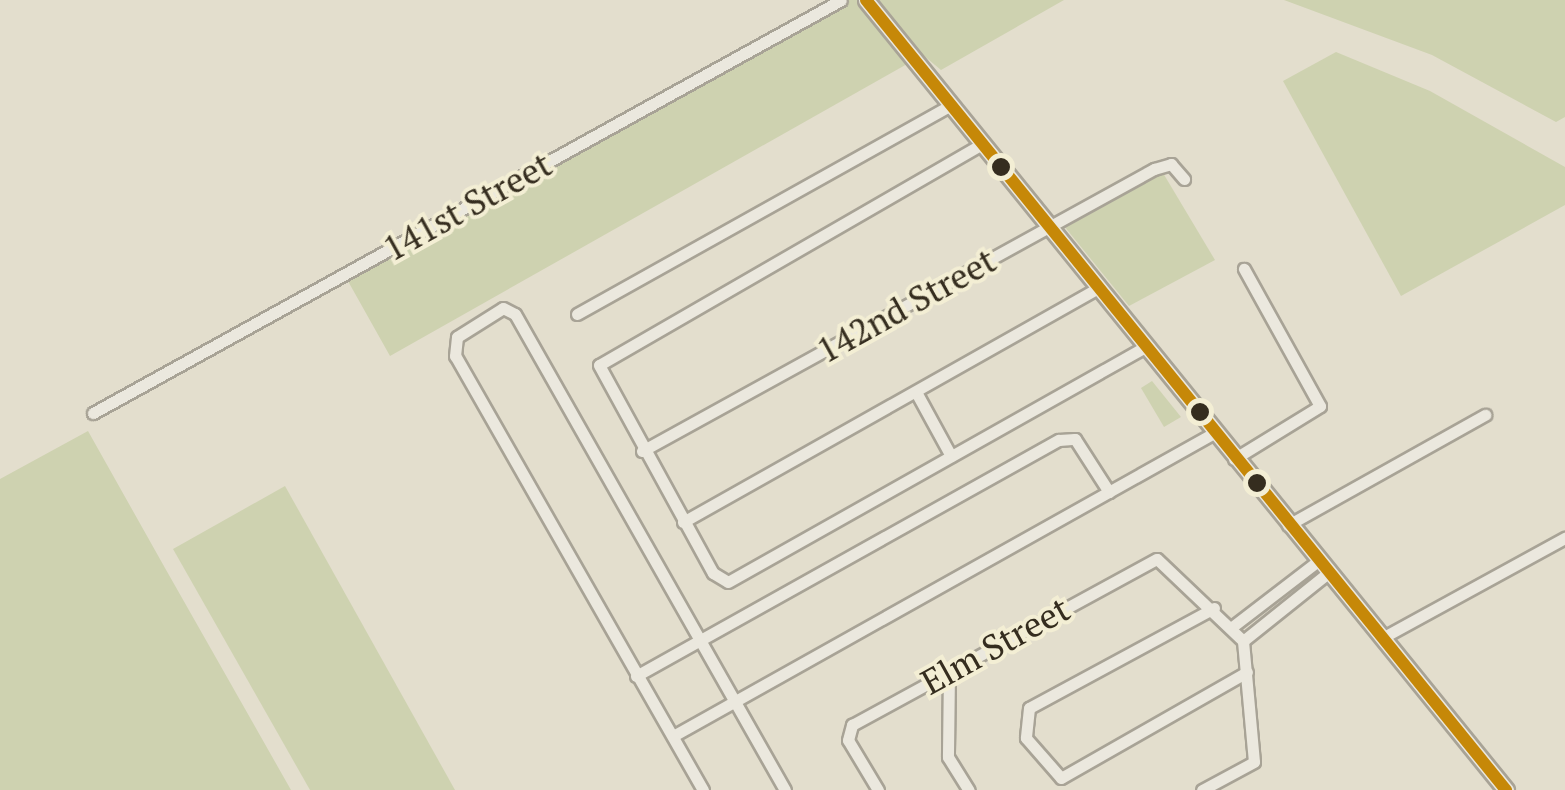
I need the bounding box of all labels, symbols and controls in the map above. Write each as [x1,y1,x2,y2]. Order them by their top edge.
street label: 141st Street [375,143,559,269]
unlabelled marker [991,157,1011,177]
street label: 142nd Street [809,239,1003,371]
unlabelled marker [1190,402,1210,422]
unlabelled marker [1247,473,1267,493]
street label: Elm Street [914,587,1076,703]

